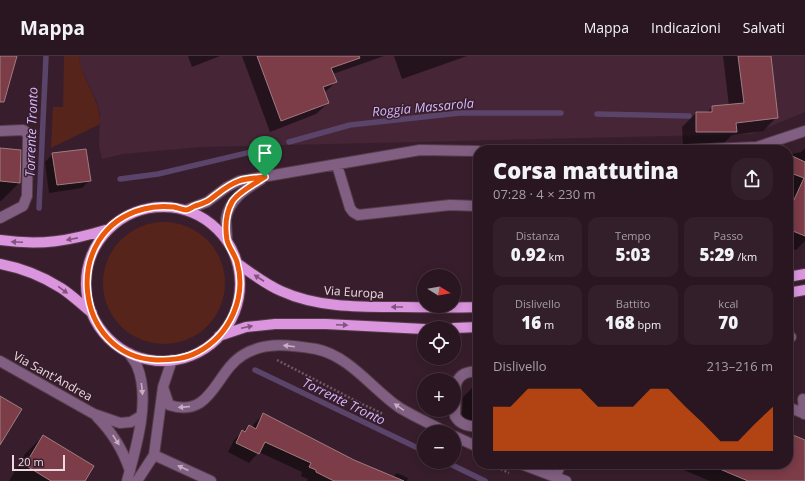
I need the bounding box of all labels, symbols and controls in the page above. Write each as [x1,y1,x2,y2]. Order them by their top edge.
text: Mappa [20,15,85,41]
text: Mappa [584,18,629,37]
text: Indicazioni [651,18,721,37]
text: Salvati [743,18,785,37]
water label: Torrente Tronto [20,87,42,177]
water label: Roggia Massarola [371,94,475,120]
pin [248,136,282,177]
icon: arrive [254,142,276,164]
text: Corsa mattutina [493,155,679,185]
button: share [731,158,773,200]
text: 07:28 · 4 × 230 m [493,185,596,203]
text: Distanza [516,228,560,243]
text: Tempo [615,228,651,243]
text: Passo [713,228,743,243]
one-way arrow [66,237,78,243]
one-way arrow [11,238,23,245]
text: 0.92 [511,243,546,266]
text: 5:03 [616,243,650,266]
text: 5:29 [700,243,734,266]
text: km [546,249,564,264]
text: /km [734,249,757,264]
north arrow [417,269,461,313]
map controls [417,269,461,469]
one-way arrow [253,274,264,282]
street label: Via Europa [323,281,385,303]
one-way arrow [58,286,68,294]
text: Dislivello [515,296,560,311]
text: Battito [616,296,650,311]
text: kcal [718,296,738,311]
one-way arrow [390,304,403,310]
text: 16 [521,311,541,334]
text: 168 [605,311,635,334]
text: 70 [718,311,738,334]
text: m [541,317,554,332]
text: bpm [635,317,661,332]
button: locate [417,321,461,365]
one-way arrow [336,322,349,328]
one-way arrow [240,324,253,330]
one-way arrow [283,343,295,349]
street label: Via Sant'Andrea [10,347,96,405]
text: Dislivello [493,357,547,375]
text: 213–216 m [706,357,773,375]
water label: Torrente Tronto [300,373,388,429]
button: + [417,373,461,417]
one-way arrow [138,383,145,395]
one-way arrow [394,403,405,411]
one-way arrow [178,404,190,410]
button: − [417,425,461,469]
one-way arrow [112,435,120,445]
scale bar [12,453,65,472]
text: 20 m [18,454,44,469]
one-way arrow [177,465,188,471]

